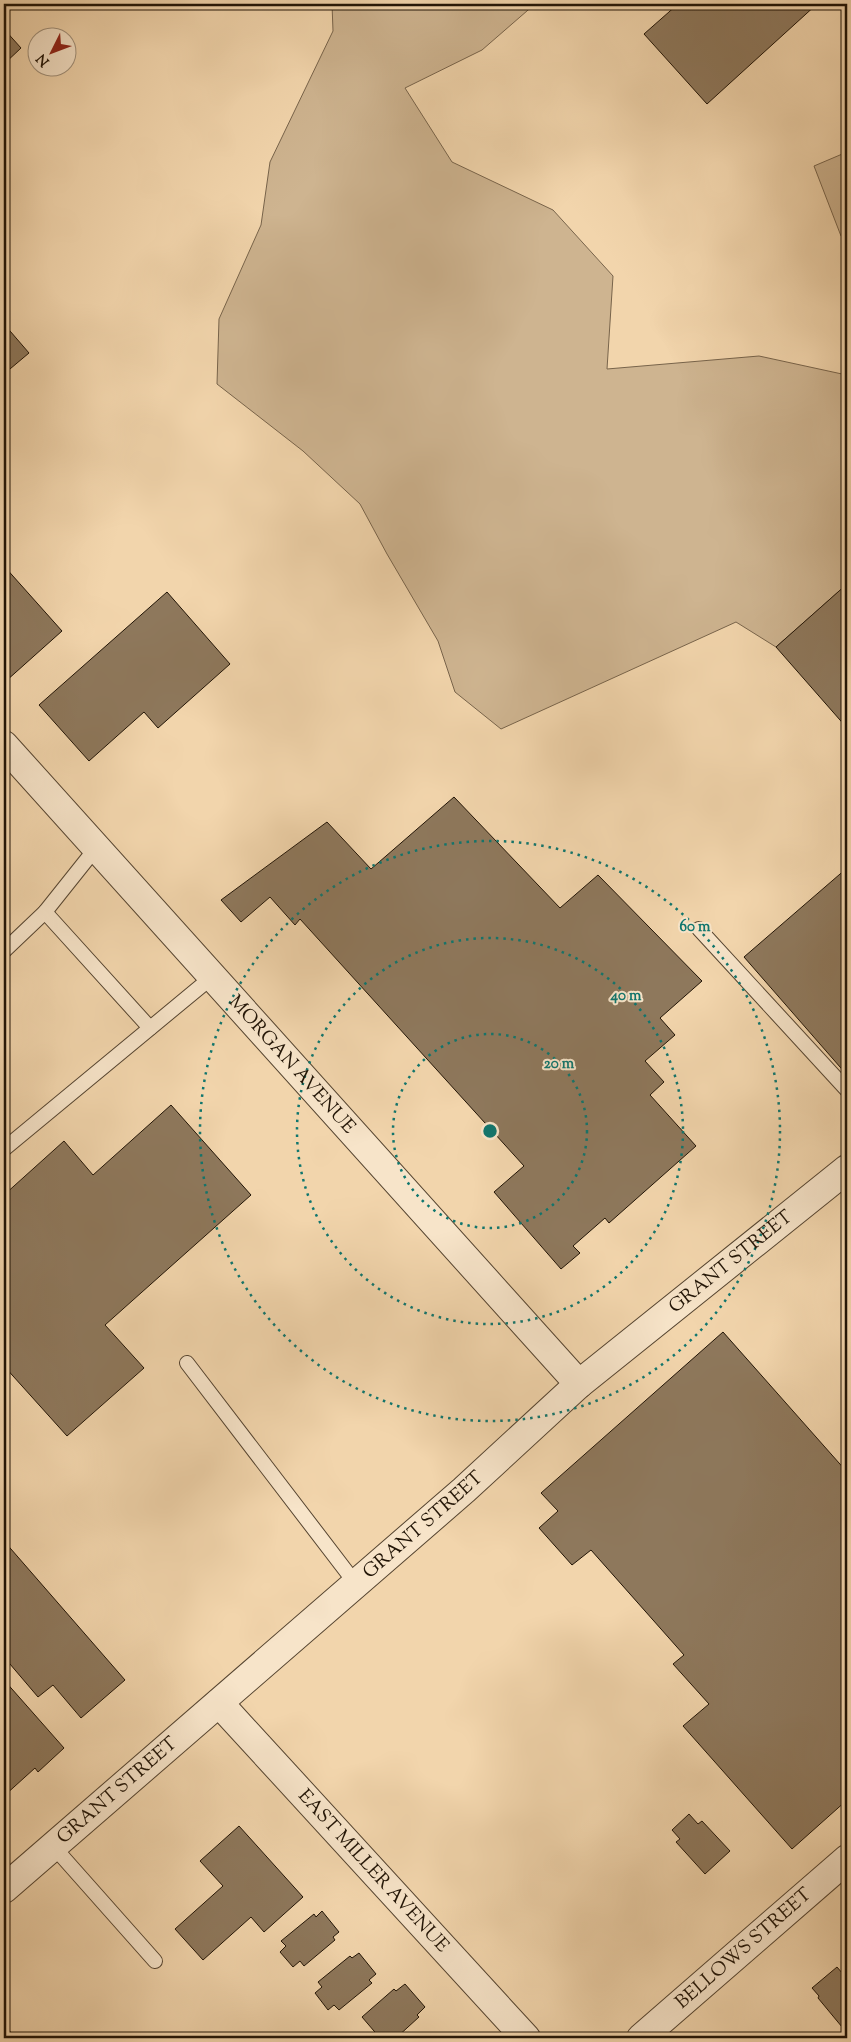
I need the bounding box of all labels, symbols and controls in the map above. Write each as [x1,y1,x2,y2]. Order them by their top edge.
north arrow [28,28,78,78]
text: N [33,49,55,70]
text: 60 m [680,917,711,938]
text: 40 m [610,986,642,1007]
street label: MORGAN AVENUE [222,989,362,1140]
text: 20 m [544,1054,575,1075]
centre of rings [481,1122,499,1140]
street label: GRANT STREET [663,1204,799,1320]
street label: GRANT STREET [357,1465,489,1585]
street label: GRANT STREET [51,1731,184,1851]
street label: EAST MILLER AVENUE [291,1783,455,1959]
street label: BELLOWS STREET [670,1882,818,2016]

